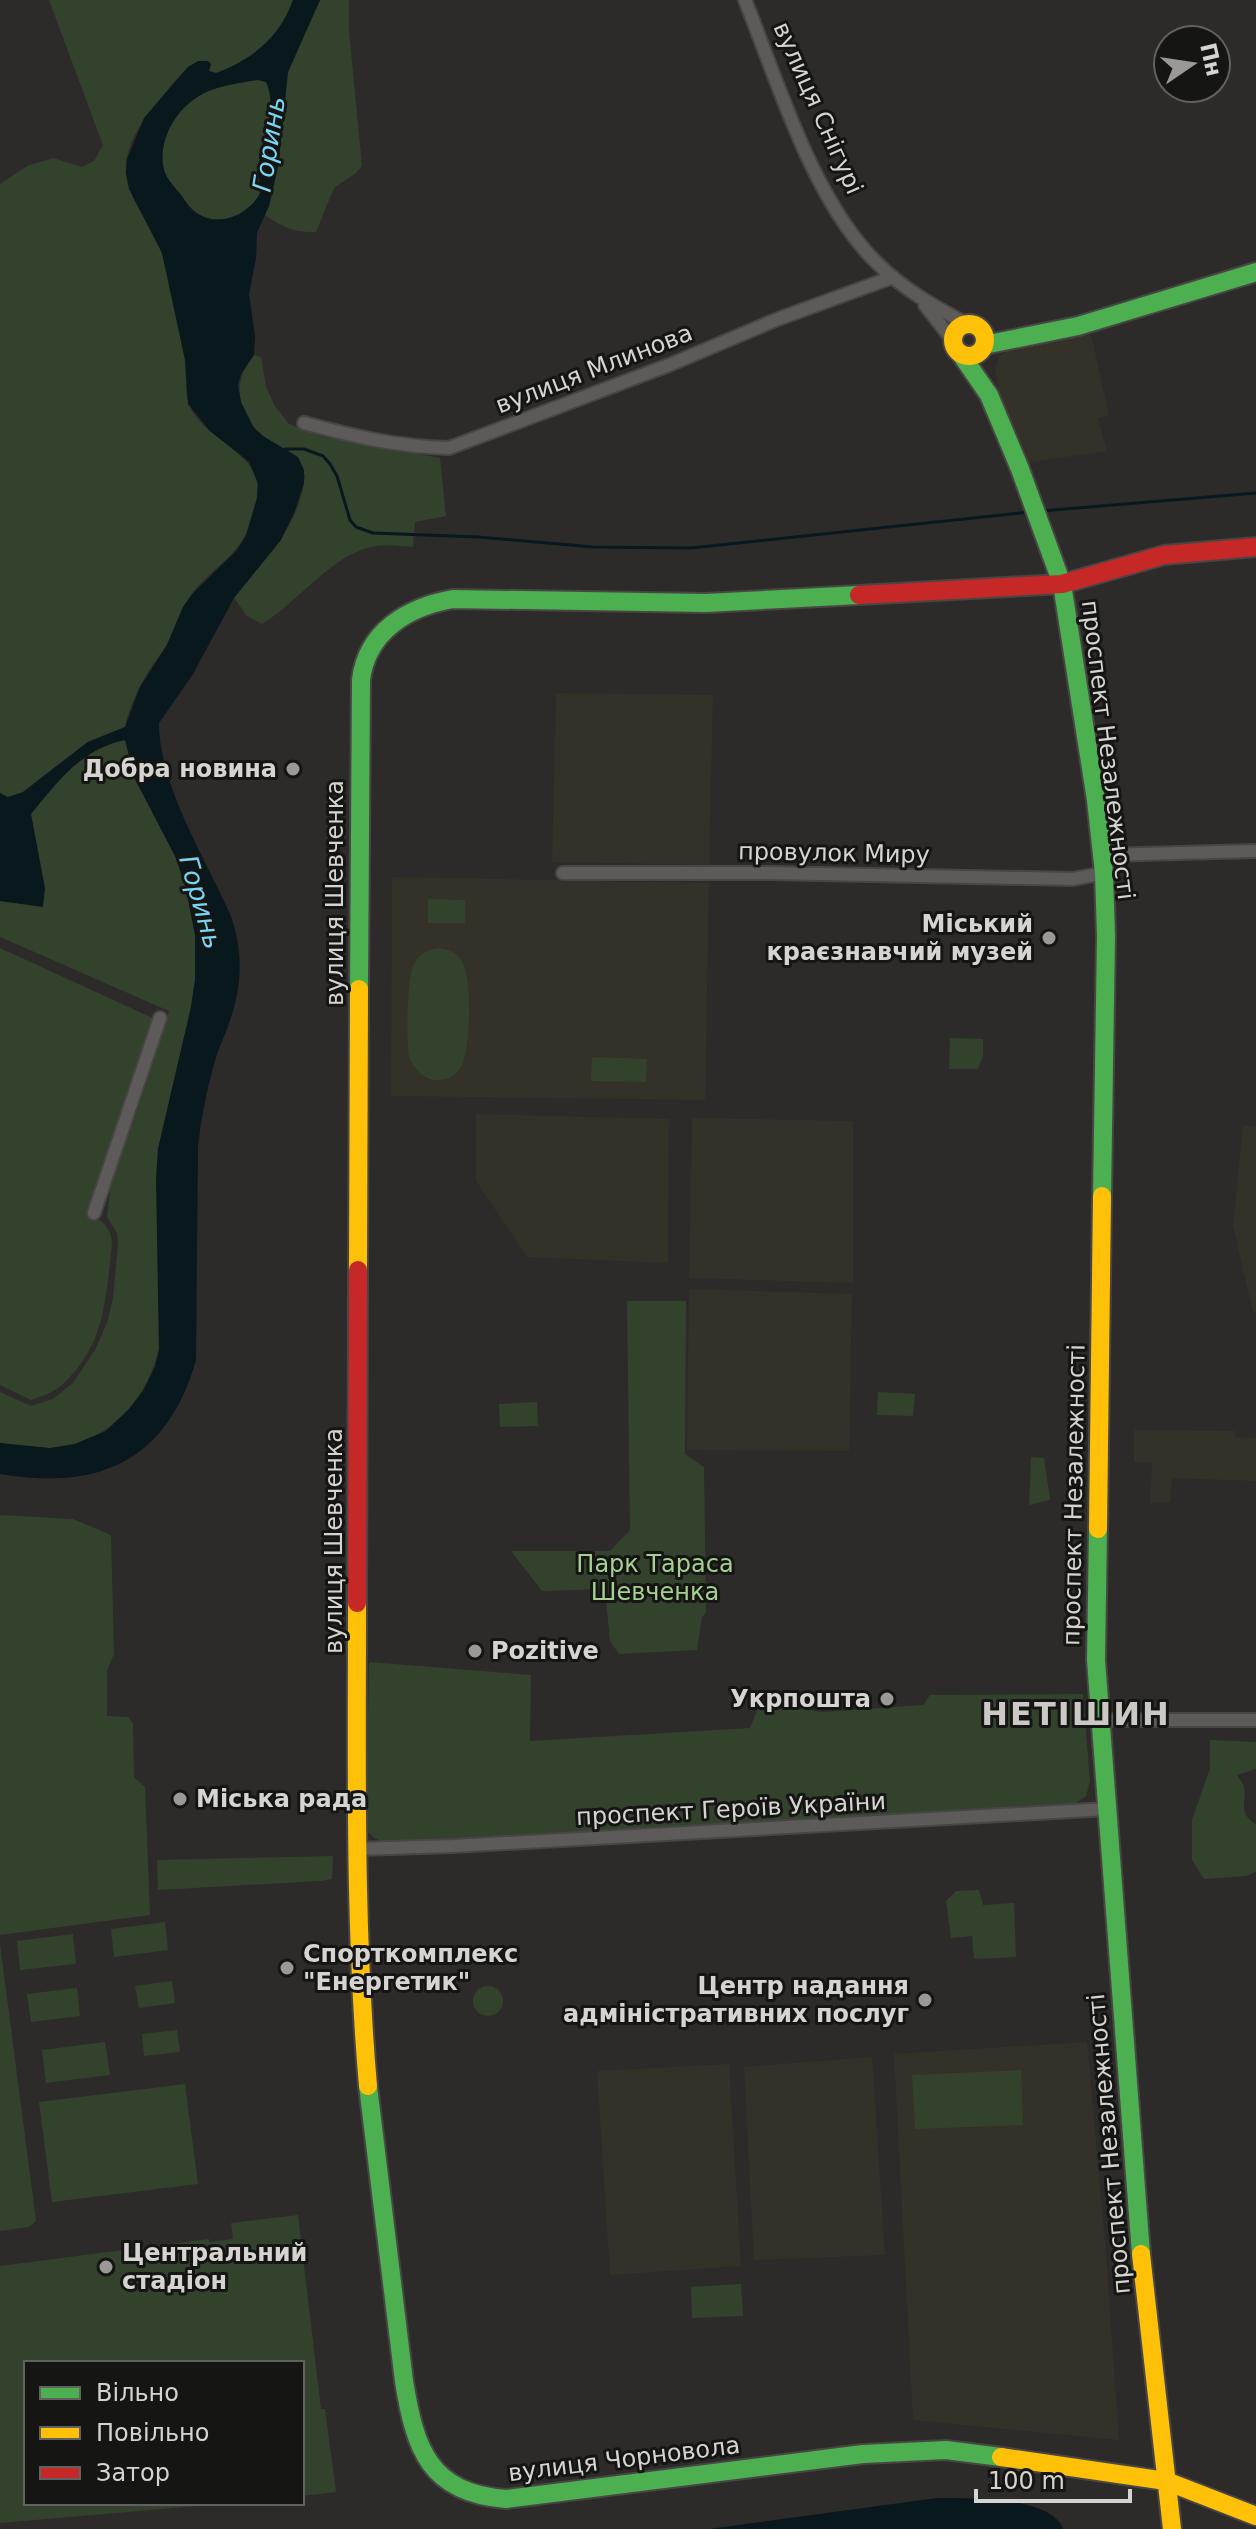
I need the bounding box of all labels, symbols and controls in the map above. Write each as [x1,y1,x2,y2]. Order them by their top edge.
street label: вулиця Снігурі [767,18,869,198]
north arrow [1152,24,1232,104]
text: Пн [1195,40,1227,79]
water label: Горинь [247,94,291,194]
street label: вулиця Млинова [492,319,696,419]
street label: проспект Незалежності [1076,599,1140,901]
place label: Добра новина [83,755,277,783]
marker: Добра новина [284,760,302,778]
street label: вулиця Шевченка [321,780,349,1006]
street label: провулок Миру [738,837,930,869]
water label: Горинь [173,852,229,952]
place label: Міський краєзнавчий музей [766,910,1033,966]
marker: Міський краєзнавчий музей [1040,929,1058,947]
street label: проспект Незалежності [1057,1344,1091,1646]
street label: вулиця Шевченка [320,1428,348,1654]
park label: Парк Тараса Шевченка [576,1550,734,1606]
place label: Pozitive [491,1637,599,1665]
marker: Pozitive [466,1642,484,1660]
place label: Укрпошта [730,1685,871,1713]
marker: Укрпошта [878,1690,896,1708]
district label: НЕТІШИН [981,1695,1171,1733]
place label: Міська рада [196,1785,367,1813]
street label: проспект Героїв України [575,1787,887,1831]
marker: Міська рада [171,1790,189,1808]
place label: Спорткомплекс "Енергетик" [303,1940,518,1996]
marker: Спорткомплекс "Енергетик" [278,1959,296,1977]
place label: Центр надання адміністративних послуг [563,1972,909,2028]
marker: Центр надання адміністративних послуг [916,1991,934,2009]
street label: проспект Незалежності [1082,1993,1136,2295]
place label: Центральний стадіон [122,2239,307,2295]
marker: Центральний стадіон [97,2258,115,2276]
legend [24,2361,304,2505]
text: Вільно [96,2379,179,2407]
text: Повільно [96,2419,209,2447]
street label: вулиця Чорновола [507,2431,741,2487]
scale bar [976,2453,1130,2503]
text: Затор [96,2459,170,2487]
text: 100 m [988,2467,1065,2495]

